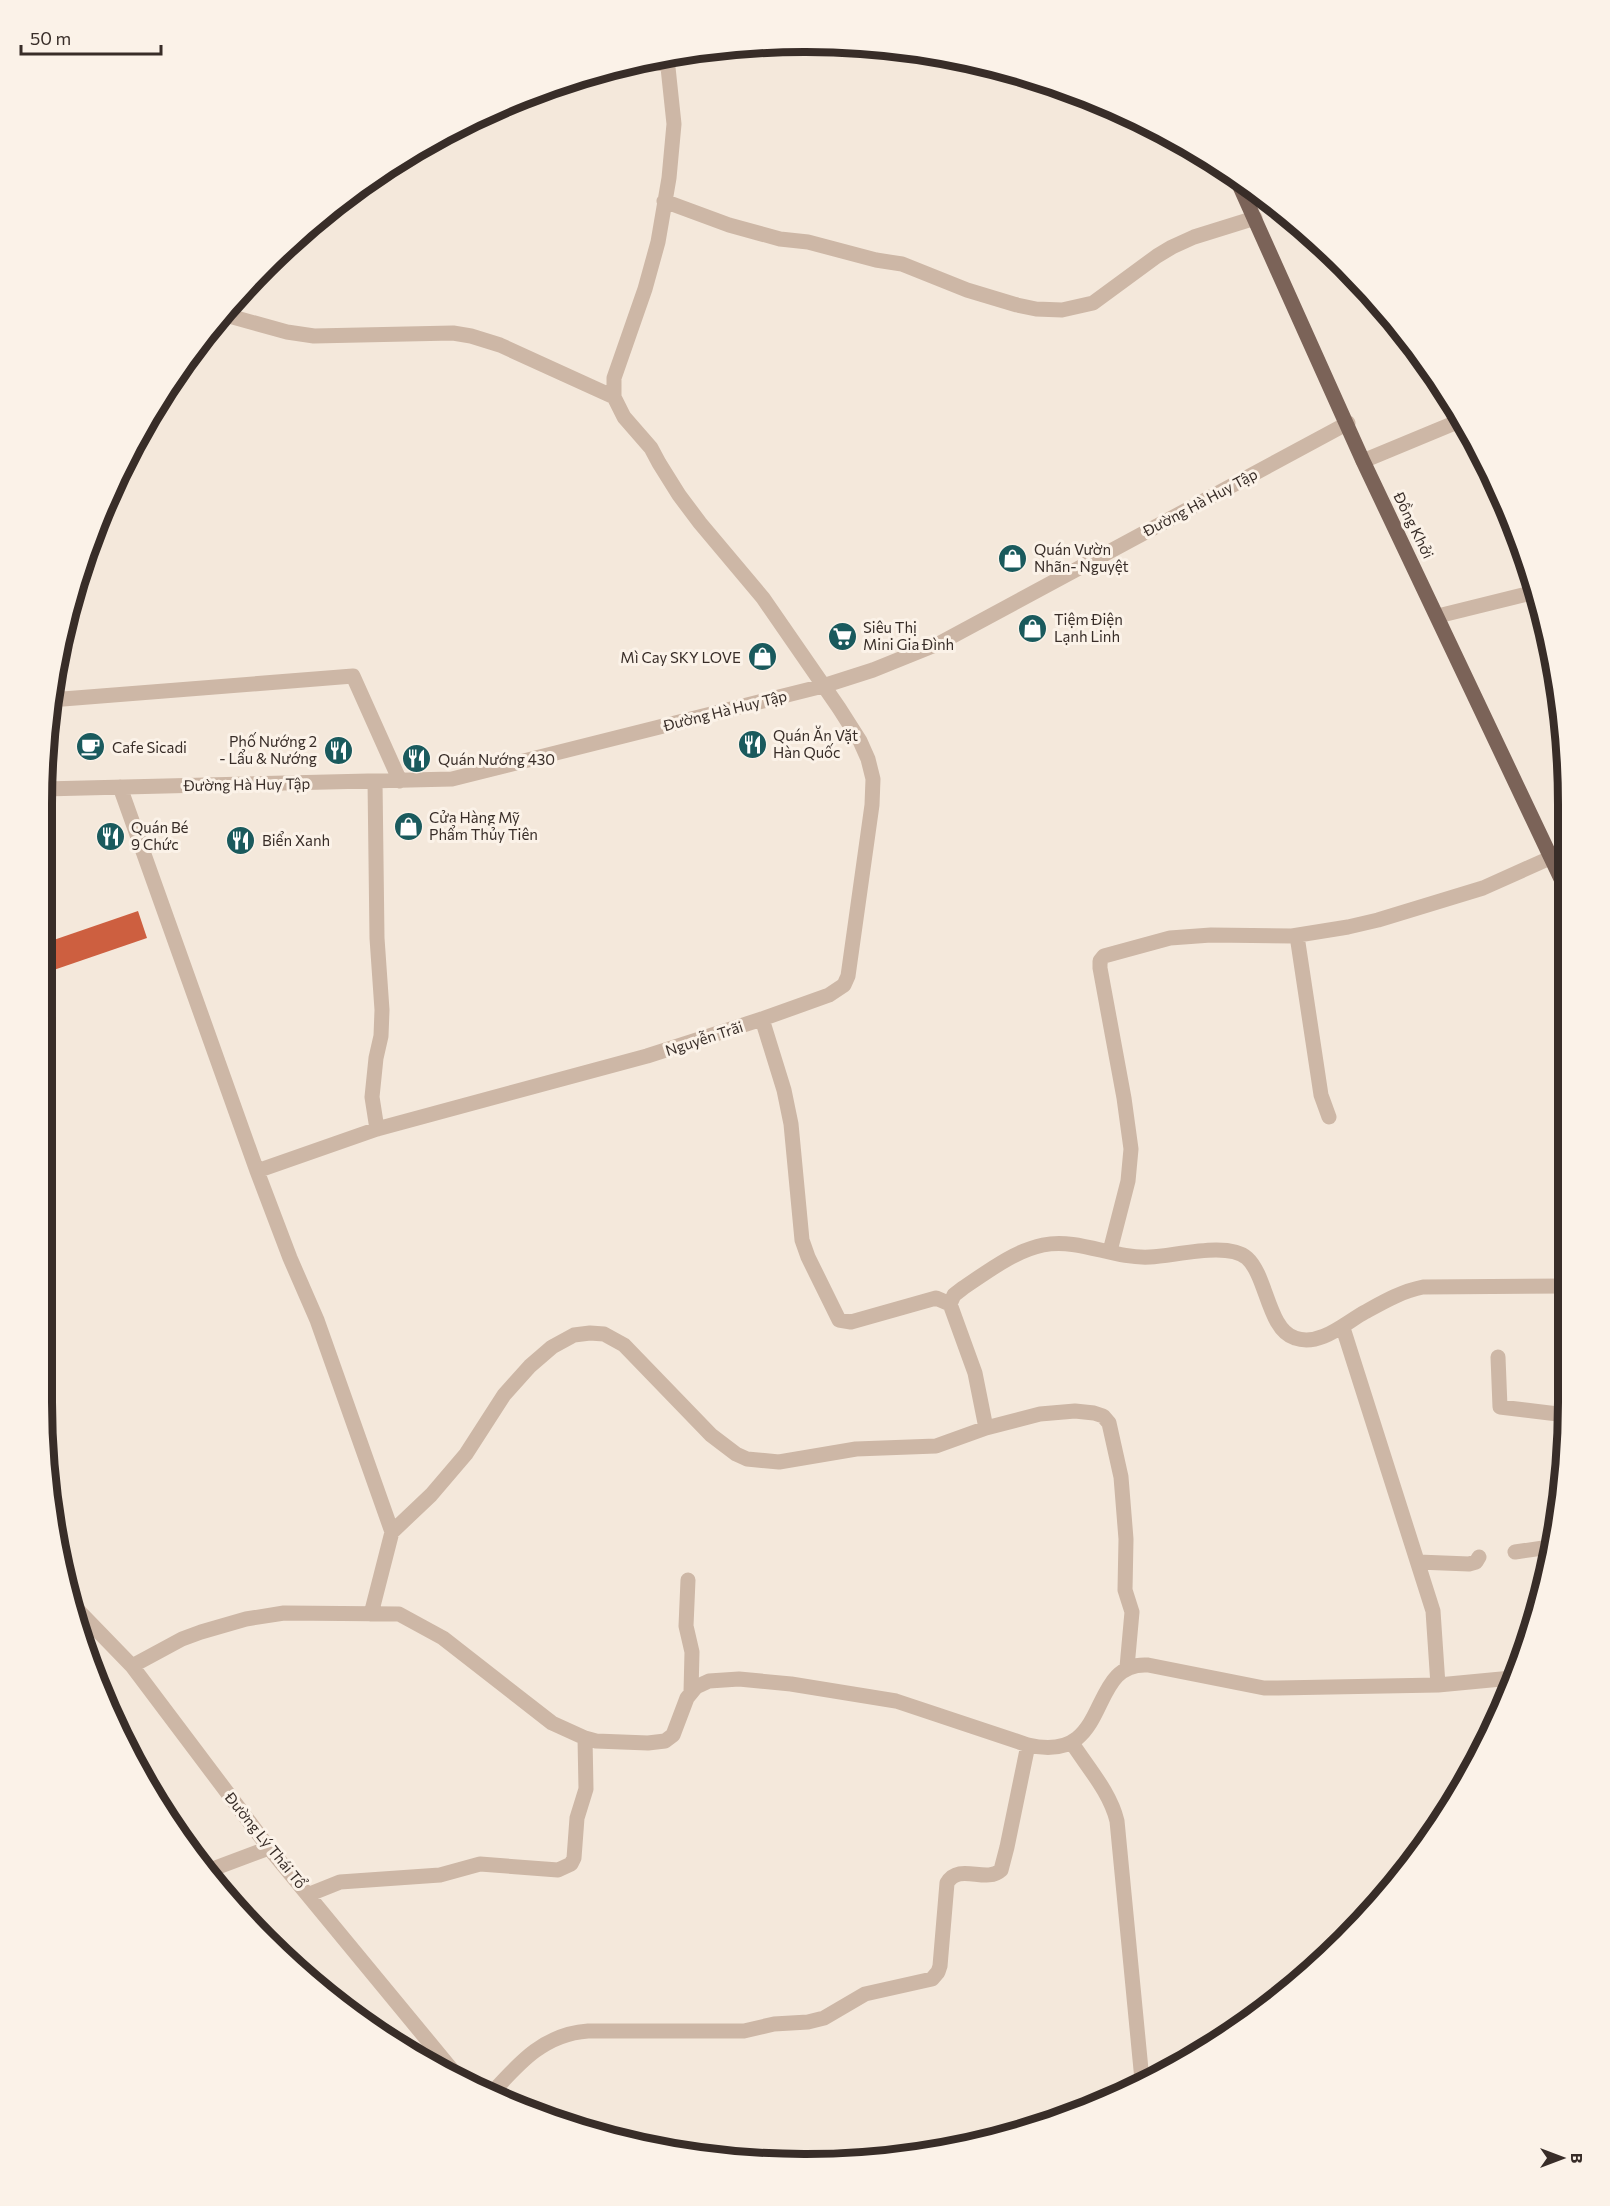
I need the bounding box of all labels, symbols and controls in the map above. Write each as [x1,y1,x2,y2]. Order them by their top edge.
scale bar [21,18,160,56]
text: 50 m [30,27,71,49]
street label: Đường Hà Huy Tập [1139,464,1260,540]
street label: Đồng Khởi [1390,488,1438,561]
place label: Quán Vườn Nhãn- Nguyệt [1034,540,1129,575]
shop icon: Quán Vườn Nhãn- Nguyệt [997,542,1029,574]
place label: Tiệm Điện Lạnh Linh [1054,610,1123,645]
shop icon: Tiệm Điện Lạnh Linh [1017,612,1049,644]
place label: Siêu Thị Mini Gia Đình [863,618,954,653]
supermarket icon: Siêu Thị Mini Gia Đình [826,620,858,652]
shop icon: Mì Cay SKY LOVE [746,641,778,673]
place label: Mì Cay SKY LOVE [620,648,741,666]
street label: Đường Hà Huy Tập [660,686,789,734]
place label: Quán Ăn Vặt Hàn Quốc [773,725,858,761]
restaurant icon: Quán Ăn Vặt Hàn Quốc [736,728,768,760]
cafe icon: Cafe Sicadi [75,731,107,763]
place label: Phố Nướng 2 - Lẩu & Nướng [219,732,317,767]
restaurant icon: Phố Nướng 2 - Lẩu & Nướng [322,734,354,766]
place label: Cafe Sicadi [112,738,187,756]
restaurant icon: Quán Nướng 430 [401,743,433,775]
place label: Quán Nướng 430 [438,750,555,768]
street label: Đường Hà Huy Tập [182,774,311,794]
place label: Cửa Hàng Mỹ Phẩm Thủy Tiên [429,808,538,843]
shop icon: Cửa Hàng Mỹ Phẩm Thủy Tiên [392,810,424,842]
place label: Quán Bé 9 Chức [131,818,189,853]
restaurant icon: Quán Bé 9 Chức [94,820,126,852]
restaurant icon: Biển Xanh [225,824,257,856]
place label: Biển Xanh [262,831,330,849]
street label: Nguyễn Trãi [663,1017,745,1059]
street label: Đường Lý Thái Tổ [221,1787,310,1892]
north arrow [1532,2128,1592,2188]
text: B [1568,2153,1587,2164]

